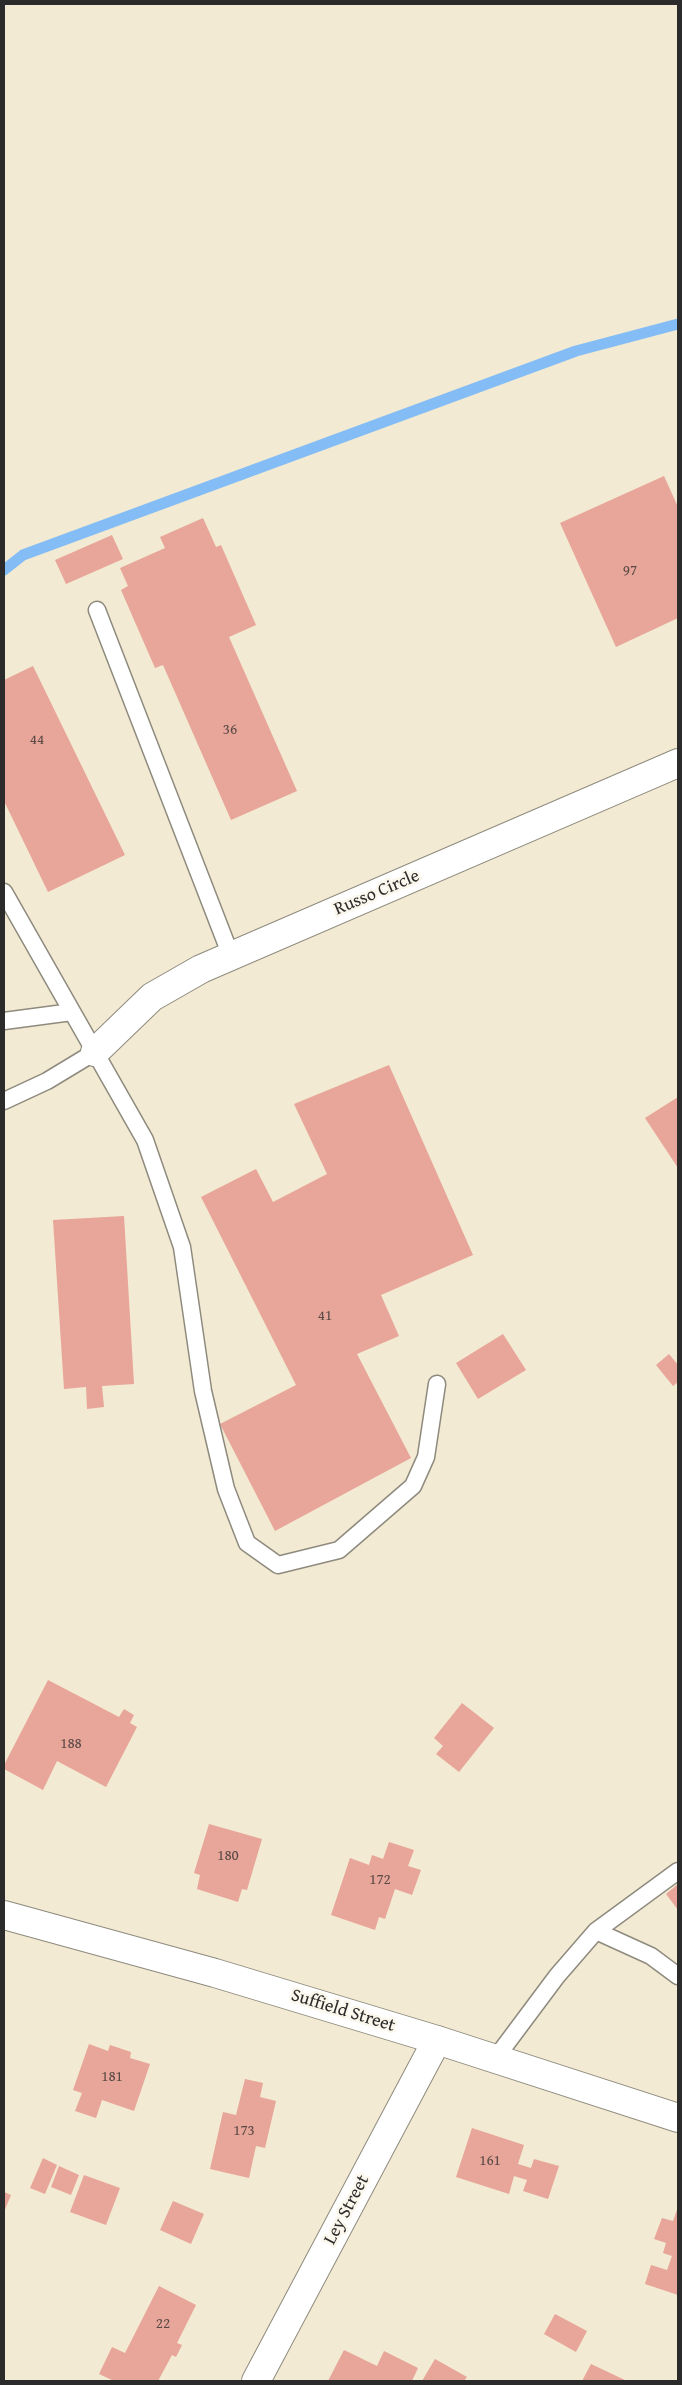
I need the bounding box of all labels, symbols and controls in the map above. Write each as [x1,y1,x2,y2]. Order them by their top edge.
house number: 97 [623,562,637,580]
house number: 36 [223,721,237,739]
house number: 44 [30,731,44,749]
street label: Russo Circle [331,865,423,921]
house number: 41 [318,1307,332,1325]
house number: 188 [60,1735,82,1753]
house number: 180 [217,1847,239,1865]
house number: 172 [369,1871,391,1889]
street label: Suffield Street [288,1985,398,2037]
house number: 181 [101,2068,123,2086]
house number: 173 [233,2122,255,2140]
house number: 161 [479,2152,501,2170]
street label: Ley Street [320,2172,374,2248]
house number: 22 [156,2315,170,2333]

